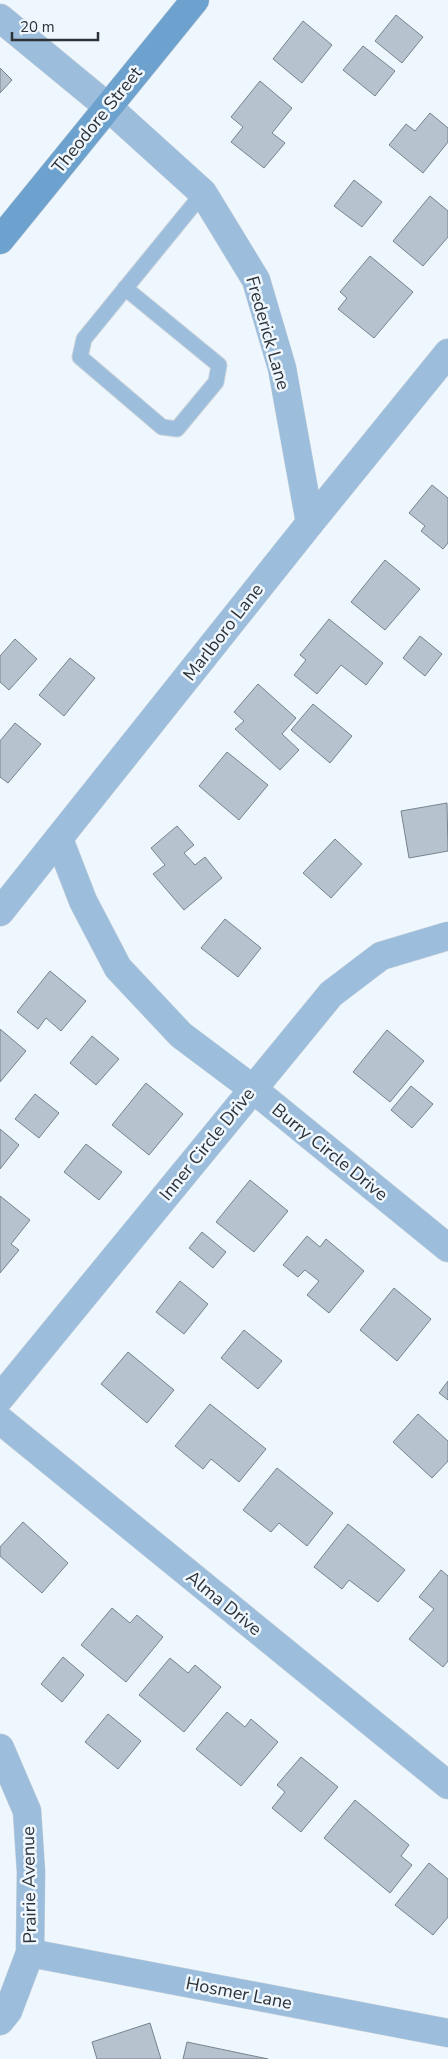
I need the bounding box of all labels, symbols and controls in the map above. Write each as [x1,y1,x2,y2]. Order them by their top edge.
scale bar [12,10,99,42]
text: 20 m [20,17,55,37]
street label: Theodore Street [47,61,148,178]
street label: Frederick Lane [240,273,296,393]
street label: Marlboro Lane [177,578,269,686]
street label: Inner Circle Drive [154,1083,260,1205]
street label: Burry Circle Drive [267,1098,393,1206]
street label: Alma Drive [181,1565,267,1641]
street label: Prairie Avenue [16,1826,42,1944]
street label: Hosmer Lane [184,1971,294,2015]

